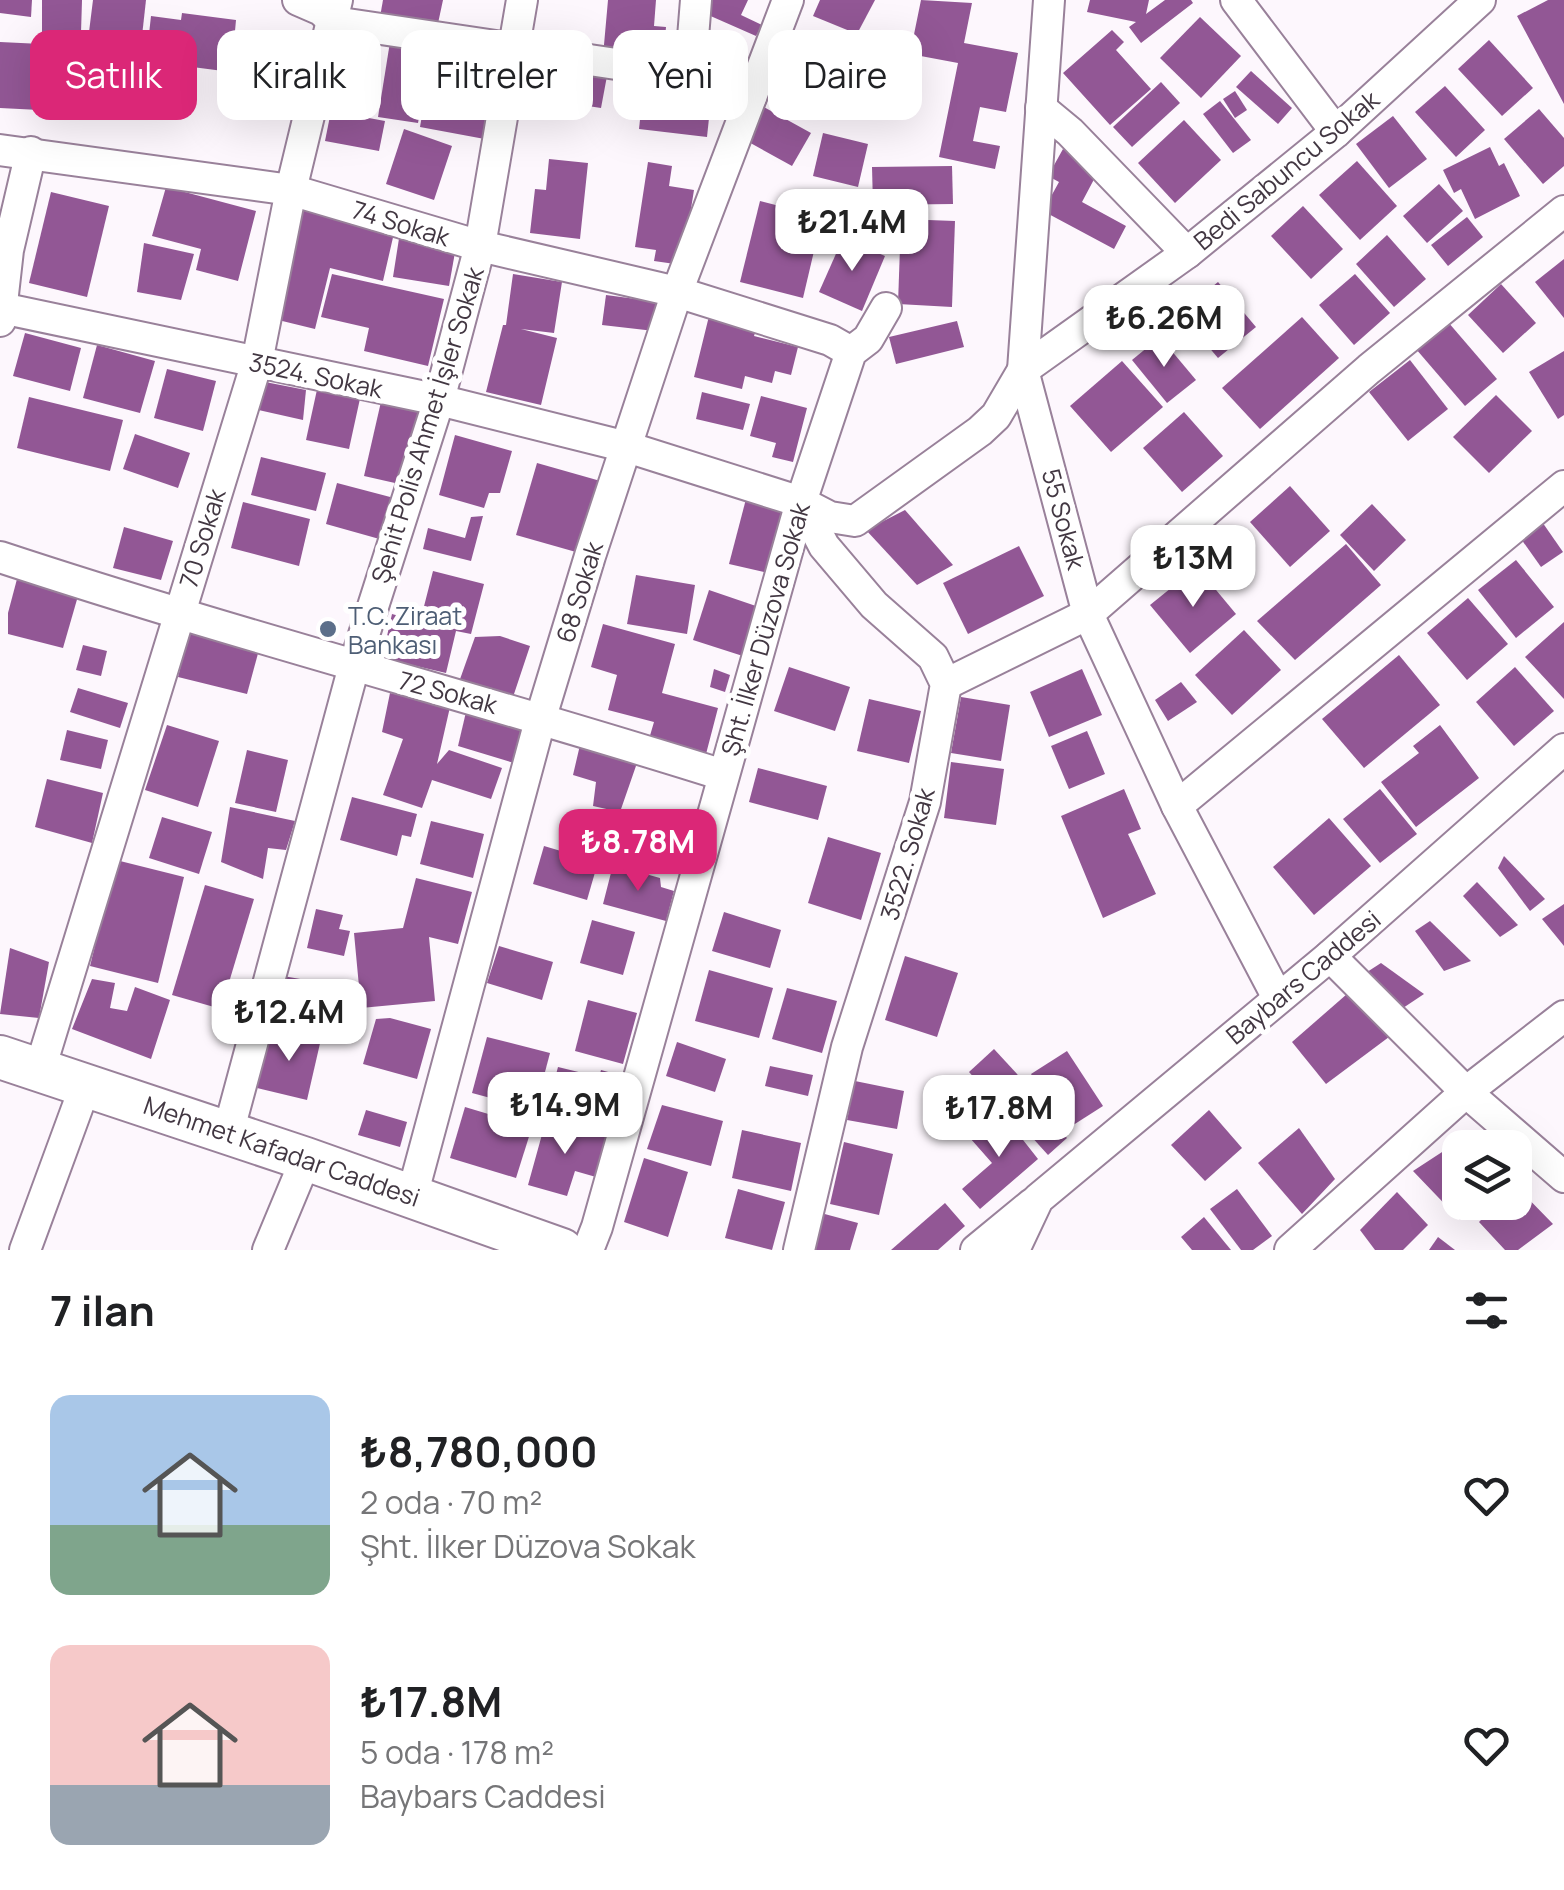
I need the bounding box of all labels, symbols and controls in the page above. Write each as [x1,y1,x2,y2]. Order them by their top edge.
chip: Satılık [30,30,197,120]
chip: Kiralık [217,30,381,120]
chip: Filtreler [401,30,593,120]
chip: Yeni [613,30,748,120]
chip: Daire [768,30,922,120]
street label: Bedi Sabuncu Sokak [1186,82,1387,258]
pin: ₺21.4M [771,189,933,274]
street label: 74 Sokak [348,192,455,255]
text: ₺21.4M [797,199,907,243]
street label: Şehit Polis Ahmet İşler Sokak [362,262,492,587]
pin: ₺6.26M [1083,285,1245,370]
text: ₺6.26M [1105,295,1223,339]
street label: 3524. Sokak [246,344,387,406]
street label: 55 Sokak [1034,465,1094,574]
street label: 70 Sokak [170,484,234,592]
street label: Şht. İlker Düzova Sokak [712,498,818,760]
pin: ₺13M [1134,525,1252,610]
text: ₺13M [1152,535,1234,579]
street label: 68 Sokak [547,537,611,647]
place label: T.C. Ziraat Bankası [348,598,462,662]
marker: T.C. Ziraat Bankası [317,618,339,640]
street label: 72 Sokak [395,662,502,722]
street label: 3522. Sokak [871,783,943,924]
pin: ₺8.78M [557,809,719,894]
text: ₺8.78M [581,819,695,863]
street label: Baybars Caddesi [1218,902,1388,1052]
pin: ₺12.4M [208,979,370,1064]
text: ₺12.4M [234,989,344,1033]
pin: ₺14.9M [484,1072,646,1157]
pin: ₺17.8M [918,1075,1080,1160]
text: ₺14.9M [510,1082,620,1126]
text: ₺17.8M [945,1085,1053,1129]
street label: Mehmet Kafadar Caddesi [139,1087,425,1215]
map controls [1442,1130,1532,1220]
button: layers [1442,1130,1532,1220]
text: 7 ilan [50,1281,155,1339]
icon: filters [1459,1283,1514,1338]
text: ₺8,780,000 [360,1422,598,1480]
icon: home [130,1435,250,1555]
icon: heart [1459,1468,1514,1523]
text: 2 oda · 70 m² [360,1480,542,1524]
text: Şht. İlker Düzova Sokak [360,1524,695,1568]
text: ₺17.8M [360,1672,502,1730]
icon: home [130,1685,250,1805]
icon: heart [1459,1718,1514,1773]
text: 5 oda · 178 m² [360,1730,554,1774]
text: Baybars Caddesi [360,1774,606,1818]

